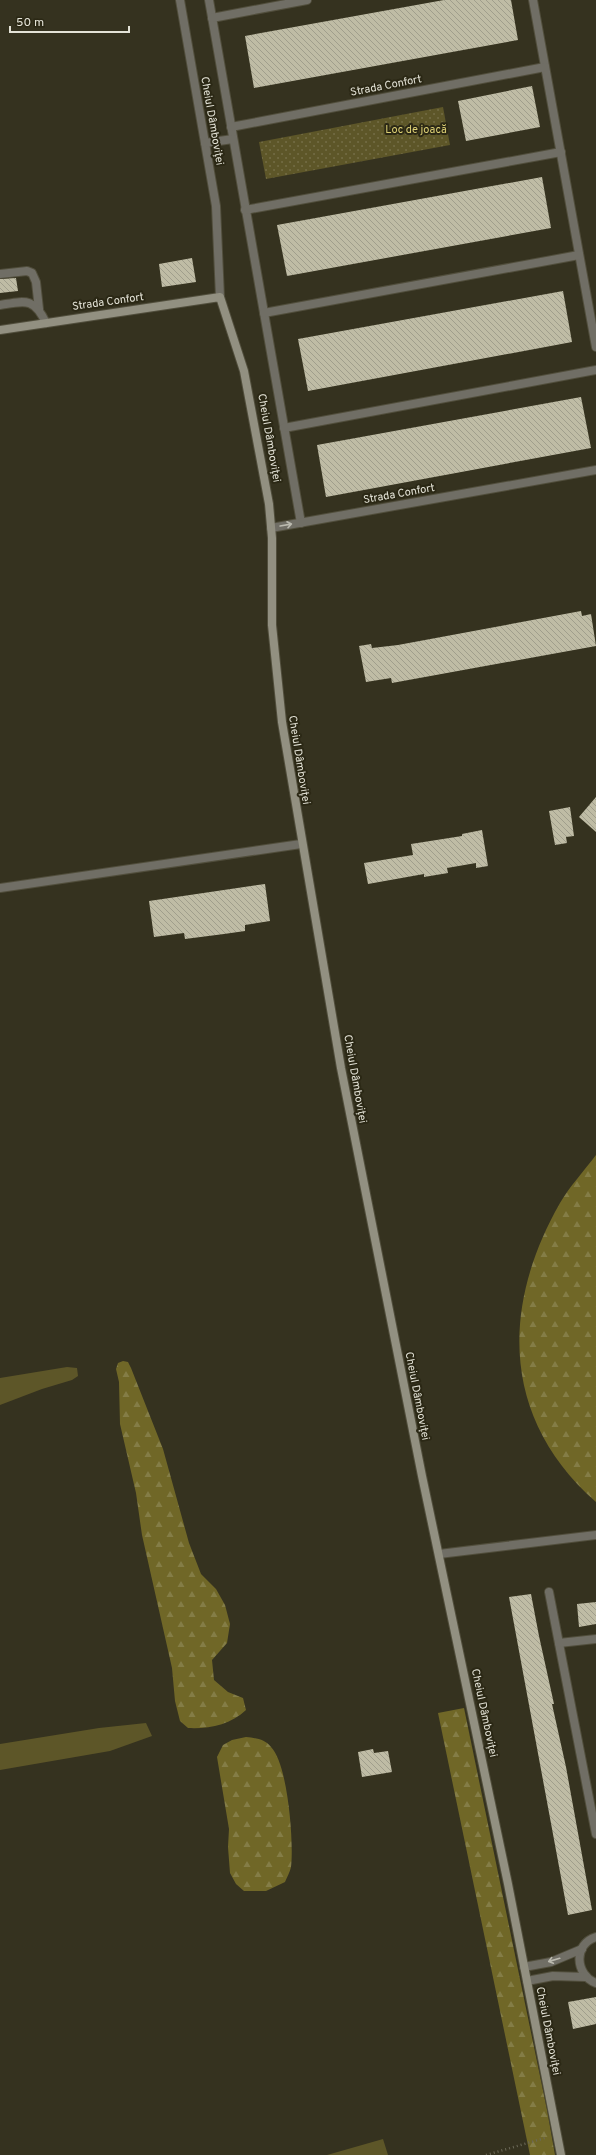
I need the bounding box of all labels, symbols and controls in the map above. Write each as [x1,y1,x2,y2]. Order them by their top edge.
scale bar [10,8,129,34]
text: 50 m [16,15,44,31]
street label: Strada Confort [349,72,423,100]
street label: Cheiul Dâmboviței [197,75,227,167]
park label: Loc de joacă [385,123,447,137]
street label: Strada Confort [71,290,145,314]
street label: Cheiul Dâmboviței [254,392,284,484]
street label: Strada Confort [362,481,436,507]
one-way arrow [279,521,292,529]
street label: Cheiul Dâmboviței [285,714,313,806]
street label: Cheiul Dâmboviței [340,1033,370,1125]
street label: Cheiul Dâmboviței [402,1350,432,1442]
street label: Cheiul Dâmboviței [468,1668,500,1758]
one-way arrow [548,1957,561,1964]
street label: Cheiul Dâmboviței [533,1985,563,2077]

